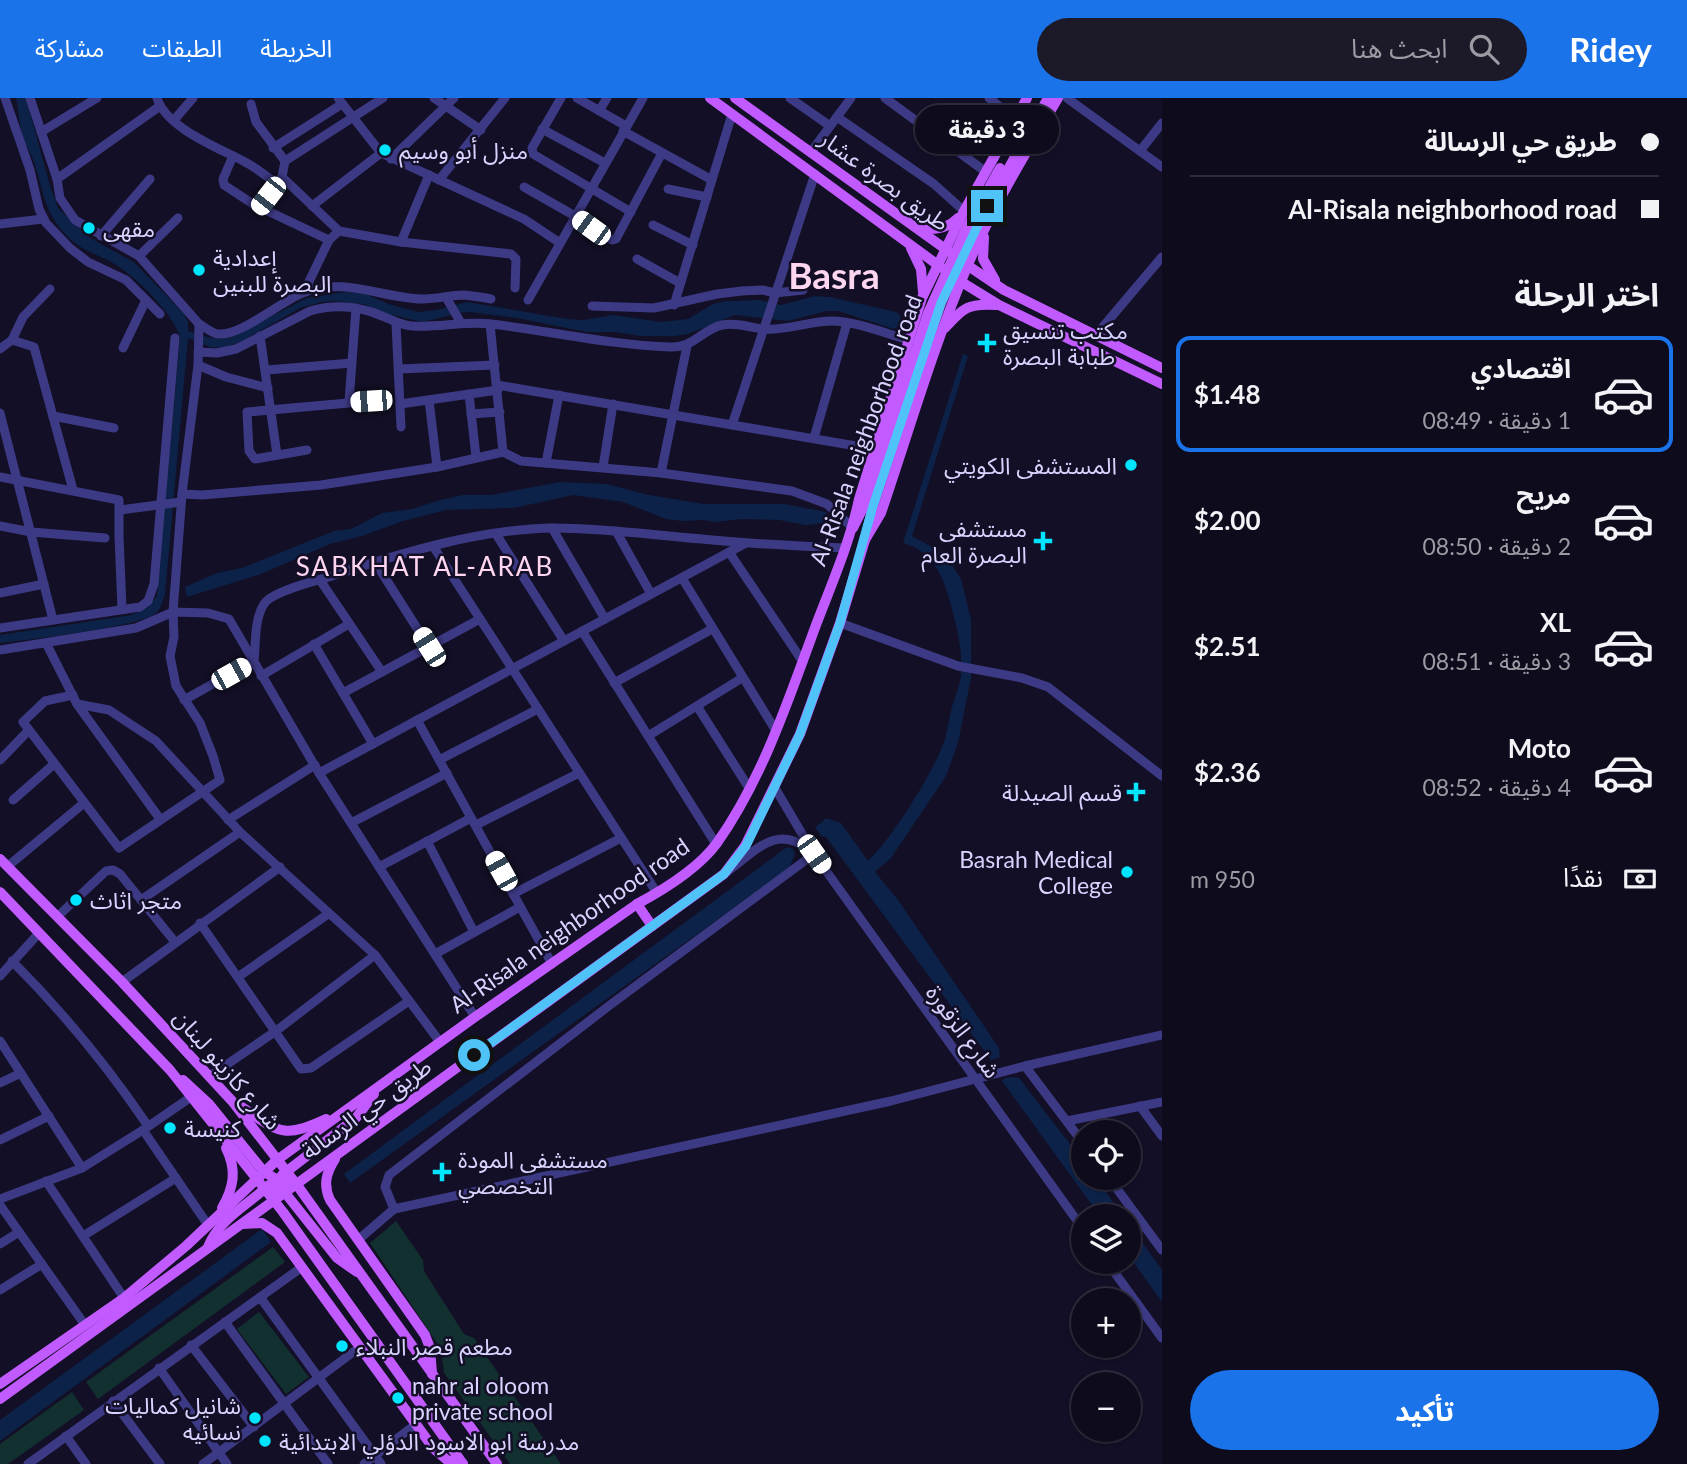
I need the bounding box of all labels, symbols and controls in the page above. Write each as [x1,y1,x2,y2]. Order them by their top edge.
search box [1037,18,1527,81]
text: Ridey [1569,29,1652,69]
icon: search [1465,30,1503,68]
text: ابحث هنا [1351,32,1447,64]
text: مشاركة [35,33,104,62]
text: الطبقات [142,33,222,62]
text: الخريطة [260,33,332,62]
callout: 3 دقيقة [915,105,1059,154]
text: 3 دقيقة [949,115,1025,143]
street label: طريق بصرة عشار [813,123,955,237]
text: طريق حي الرسالة [1425,125,1617,157]
place label: منزل أبو وسيم [399,136,528,168]
marker: منزل أبو وسيم [377,142,393,158]
car [247,173,290,219]
route end [971,190,1003,222]
text: Al-Risala neighborhood road [1288,193,1617,225]
car [568,207,615,249]
place label: مقهى [103,214,155,242]
marker: مقهى [81,220,97,236]
place label: إعدادية البصرة للبنين [213,243,332,298]
district label: Basra [788,252,880,297]
marker: إعدادية البصرة للبنين [191,262,207,278]
text: اختر الرحلة [1515,274,1659,313]
street label: Al-Risala neighborhood road [803,291,927,569]
place label: مكتب تنسيق طبابة البصرة [1003,316,1128,371]
marker: مكتب تنسيق طبابة البصرة [977,333,997,353]
text: اقتصادي [1471,352,1571,384]
icon: car [1592,363,1655,426]
text: $1.48 [1194,378,1261,410]
car [350,389,393,413]
text: 1 دقيقة · 08:49 [1423,406,1571,434]
place label: المستشفى الكويتي [944,451,1117,483]
marker: المستشفى الكويتي [1123,457,1139,473]
text: مريح [1516,478,1571,510]
icon: car [1592,489,1655,552]
text: $2.00 [1194,504,1261,536]
place label: مستشفى البصرة العام [921,514,1027,573]
marker: مستشفى البصرة العام [1033,531,1053,551]
text: 2 دقيقة · 08:50 [1423,532,1571,560]
district label: SABKHAT AL-ARAB [296,550,554,582]
text: XL [1540,606,1571,638]
icon: car [1592,615,1655,678]
car [409,624,450,670]
text: $2.51 [1194,630,1261,662]
text: 3 دقيقة · 08:51 [1423,647,1571,675]
car [208,655,255,693]
text: Moto [1508,732,1571,764]
icon: car [1592,741,1655,804]
text: $2.36 [1194,756,1261,788]
text: 4 دقيقة · 08:52 [1423,773,1571,801]
place label: قسم الصيدلة [1002,778,1122,810]
marker: قسم الصيدلة [1128,784,1144,800]
car [794,831,835,877]
street label: Al-Risala neighborhood road [444,832,694,1018]
place label: Basrah Medical College [959,845,1113,899]
car [482,848,521,894]
icon: cash [1621,860,1659,898]
text: نقدًا [1563,861,1603,893]
marker: Basrah Medical College [1119,864,1135,880]
text: 950 m [1190,865,1255,893]
place label: متجر اثاث [90,886,182,915]
marker: متجر اثاث [68,892,84,908]
street label: شارع الزقورة [918,979,1007,1085]
street label: شارع كازينو لبنان [165,1003,288,1138]
route start [458,1039,490,1071]
street label: طريق حي الرسالة [296,1052,439,1168]
place label: كنيسة [184,1114,241,1142]
marker: كنيسة [162,1120,178,1136]
map controls [1071,1120,1141,1442]
button: locate [1071,1120,1141,1190]
place label: مستشفى المودة التخصصي [458,1145,608,1203]
marker: مستشفى المودة التخصصي [432,1162,452,1182]
button: layers [1071,1204,1141,1274]
button: + [1071,1288,1141,1358]
place label: مطعم قصر النبلاء [356,1332,513,1364]
marker: مطعم قصر النبلاء [334,1338,350,1354]
button: تأكيد [1190,1370,1659,1450]
place label: nahr al oloom private school [412,1371,553,1425]
button: − [1071,1372,1141,1442]
marker: nahr al oloom private school [390,1390,406,1406]
place label: شانيل كماليات نسائيه [105,1391,241,1445]
marker: شانيل كماليات نسائيه [247,1410,263,1426]
place label: مدرسة ابو الاسود الدؤلي الابتدائية [279,1427,579,1459]
marker: مدرسة ابو الاسود الدؤلي الابتدائية [257,1433,273,1449]

